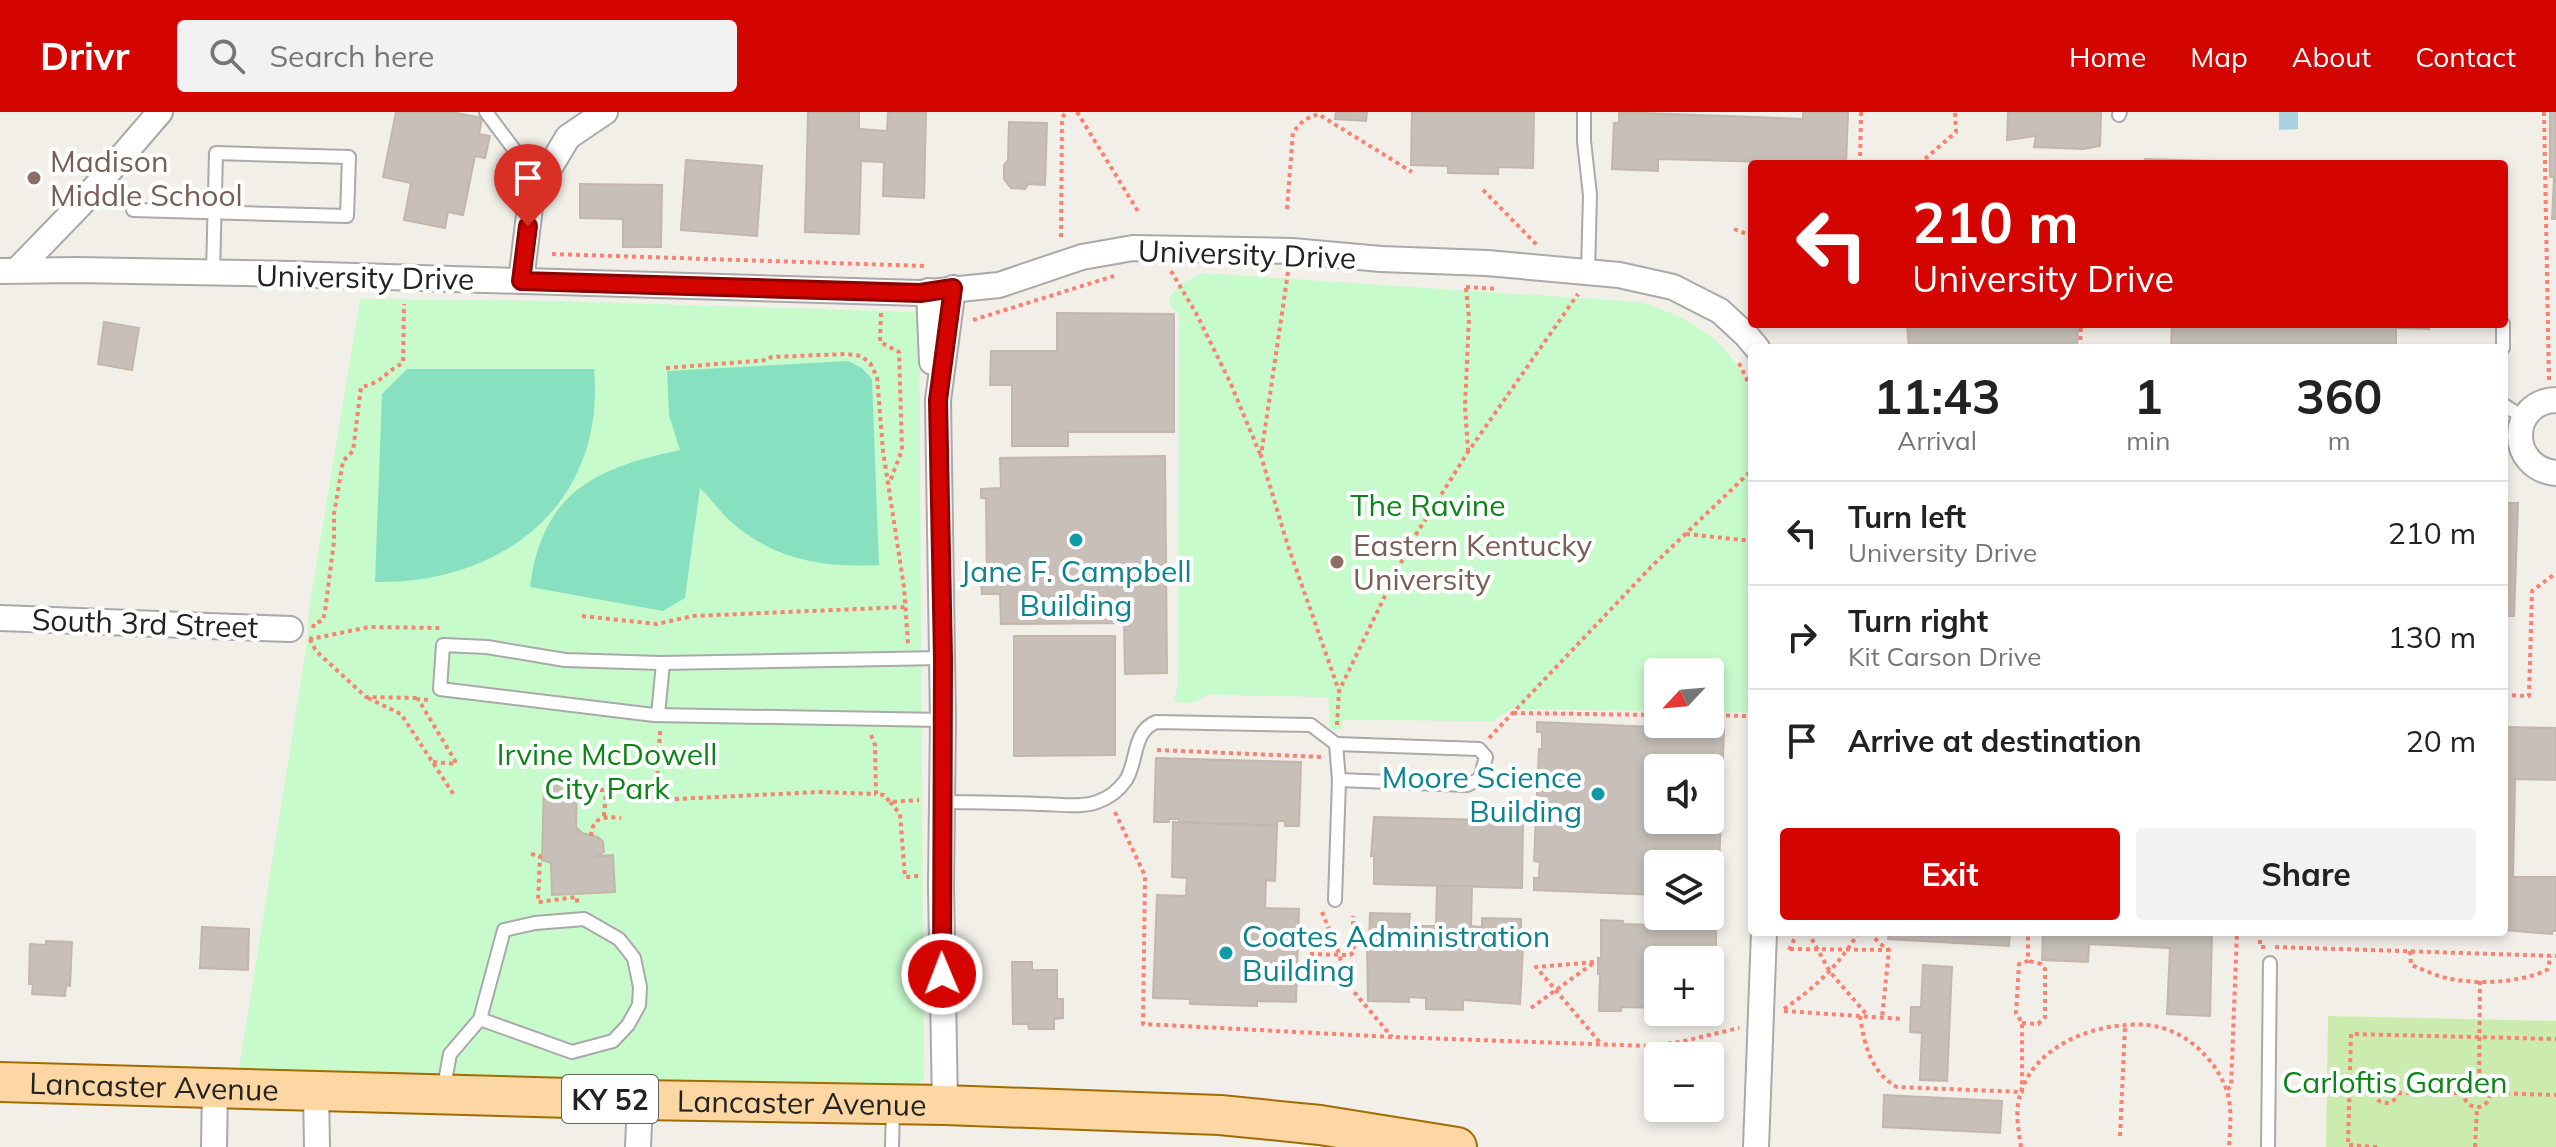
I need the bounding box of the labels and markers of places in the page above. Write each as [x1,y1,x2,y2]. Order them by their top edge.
place label: Madison Middle School [50,142,243,214]
pin [494,144,562,226]
marker: Madison Middle School [25,169,43,187]
place label: Eastern Kentucky University [1353,526,1592,598]
marker: Jane F. Campbell Building [1067,531,1085,549]
place label: Jane F. Campbell Building [960,552,1192,624]
marker: Eastern Kentucky University [1328,553,1346,571]
place label: Moore Science Building [1382,758,1582,830]
marker: Moore Science Building [1589,785,1607,803]
place label: Coates Administration Building [1242,917,1550,989]
marker: Coates Administration Building [1217,944,1235,962]

